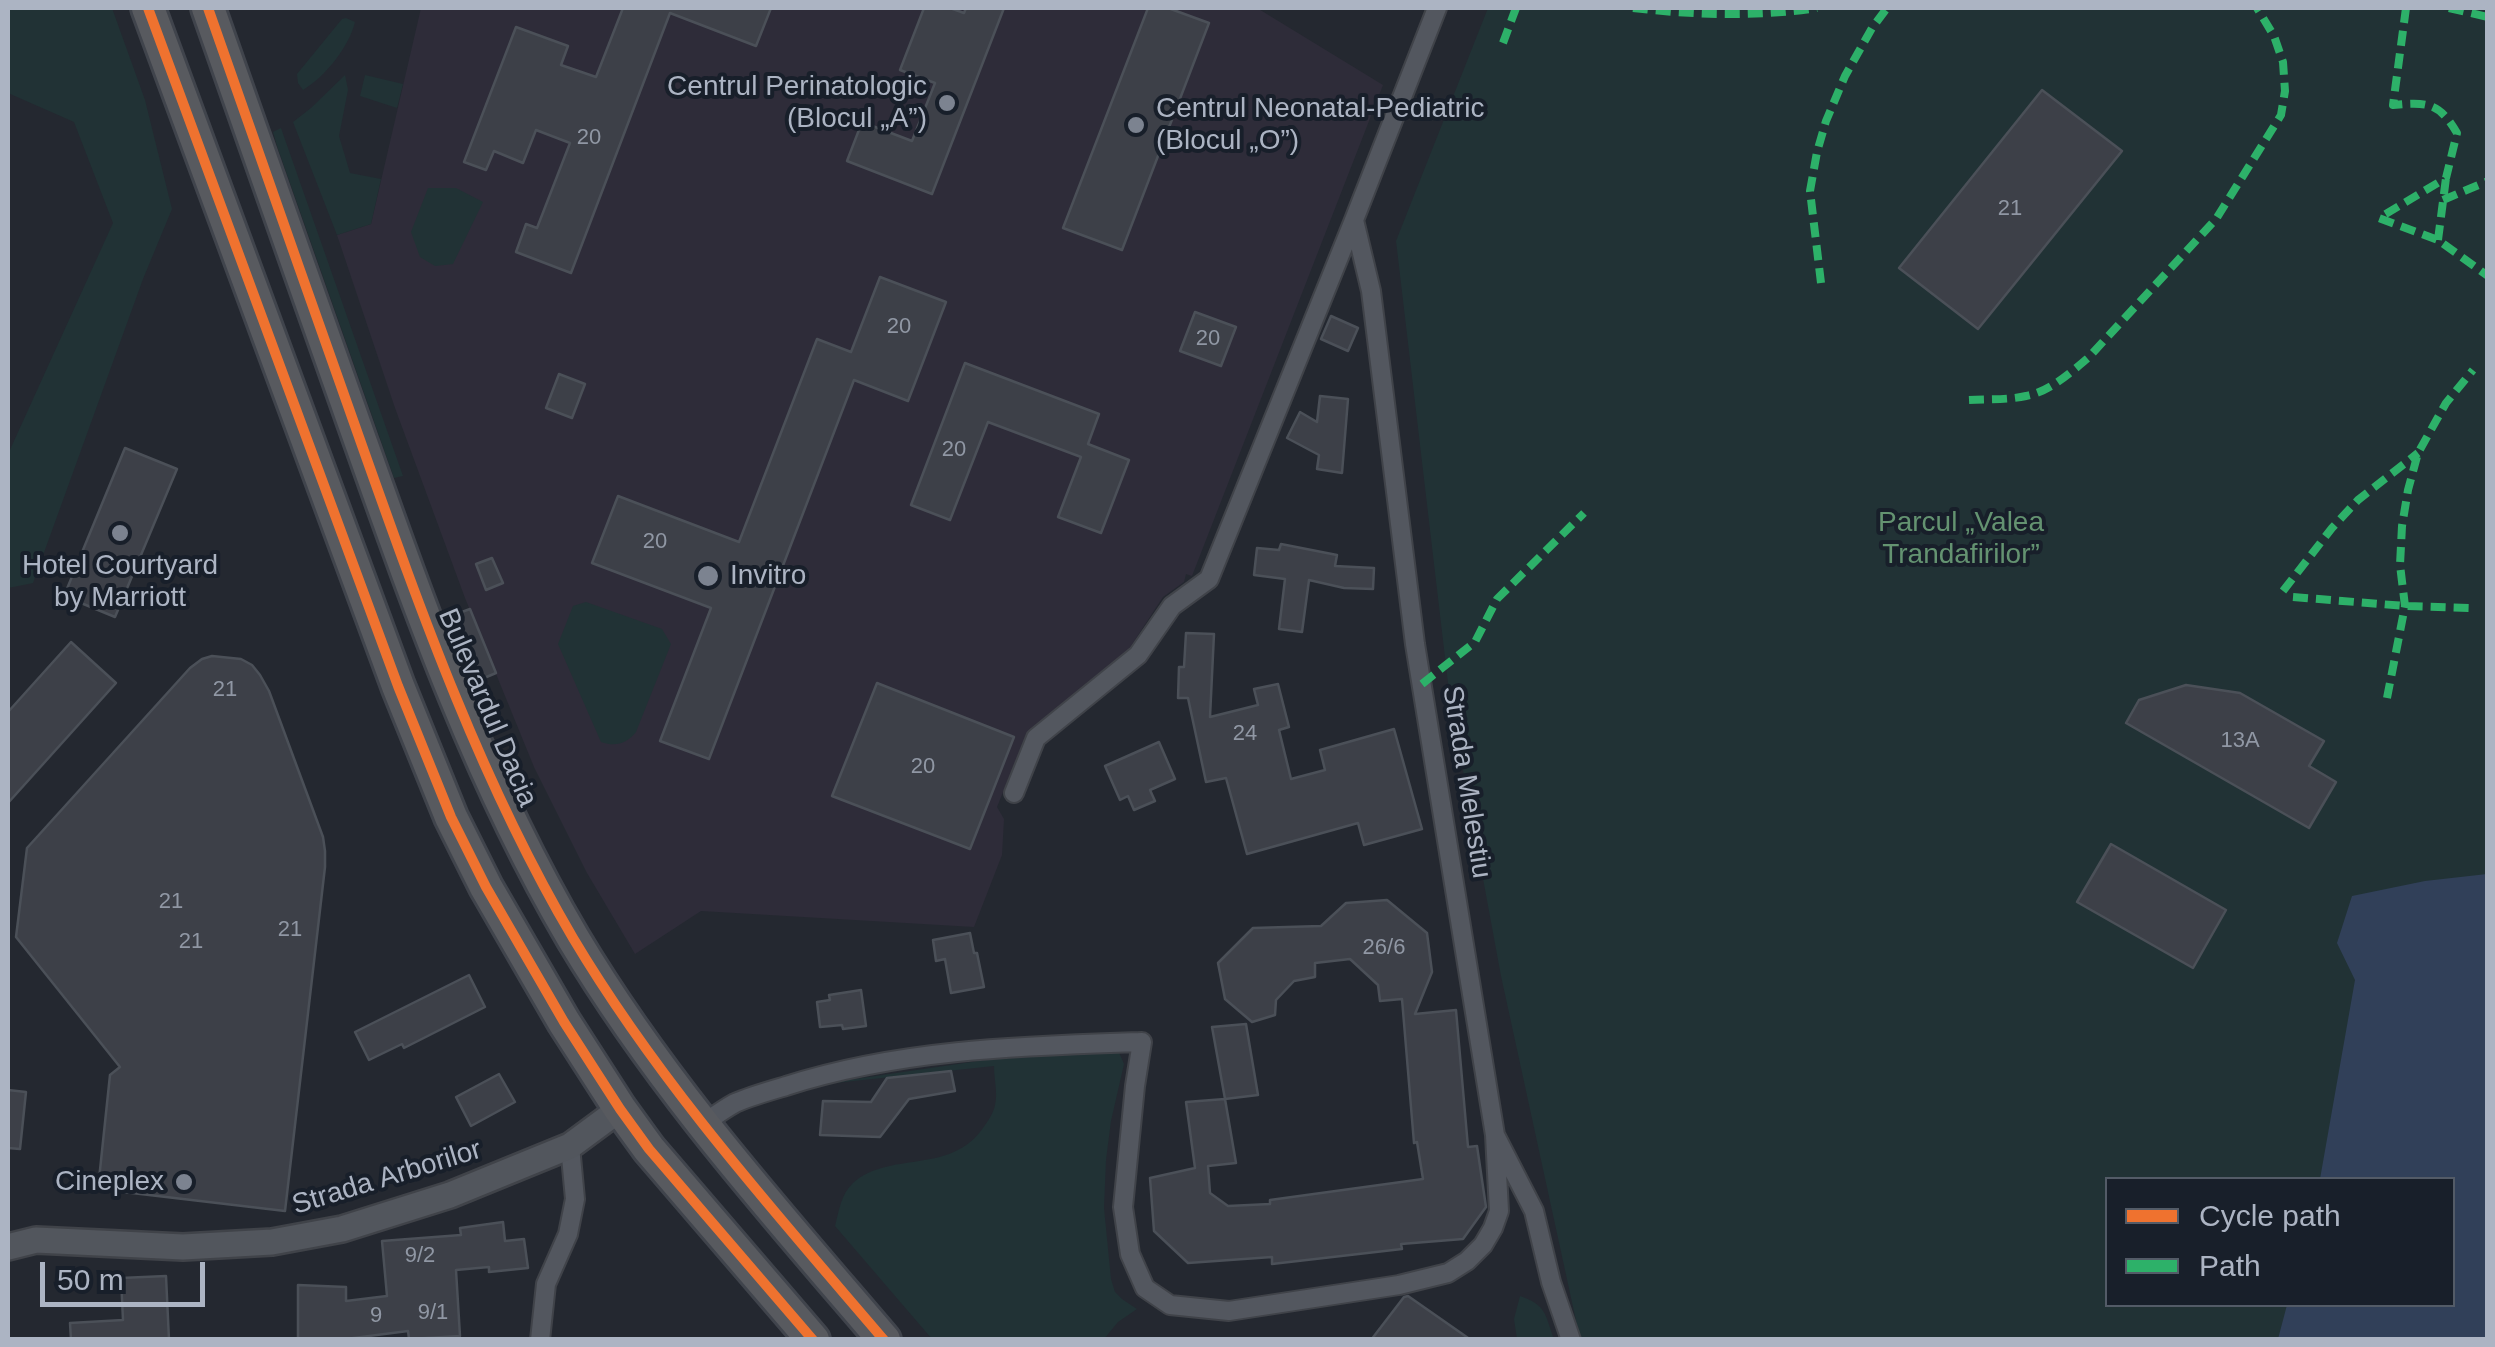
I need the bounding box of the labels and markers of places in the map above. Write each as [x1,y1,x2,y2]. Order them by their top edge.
place label: Centrul Perinatologic (Blocul „A”) [667,70,927,136]
marker: Centrul Perinatologic (Blocul „A”) [936,92,958,114]
place label: Centrul Neonatal-Pediatric (Blocul „O”) [1156,92,1484,158]
marker: Centrul Neonatal-Pediatric (Blocul „O”) [1125,114,1147,136]
marker: Hotel Courtyard by Marriott [109,522,131,544]
place label: Hotel Courtyard by Marriott [22,549,218,615]
place label: Invitro [730,559,806,593]
marker: Invitro [695,563,721,589]
place label: Cineplex [55,1165,164,1199]
marker: Cineplex [173,1171,195,1193]

